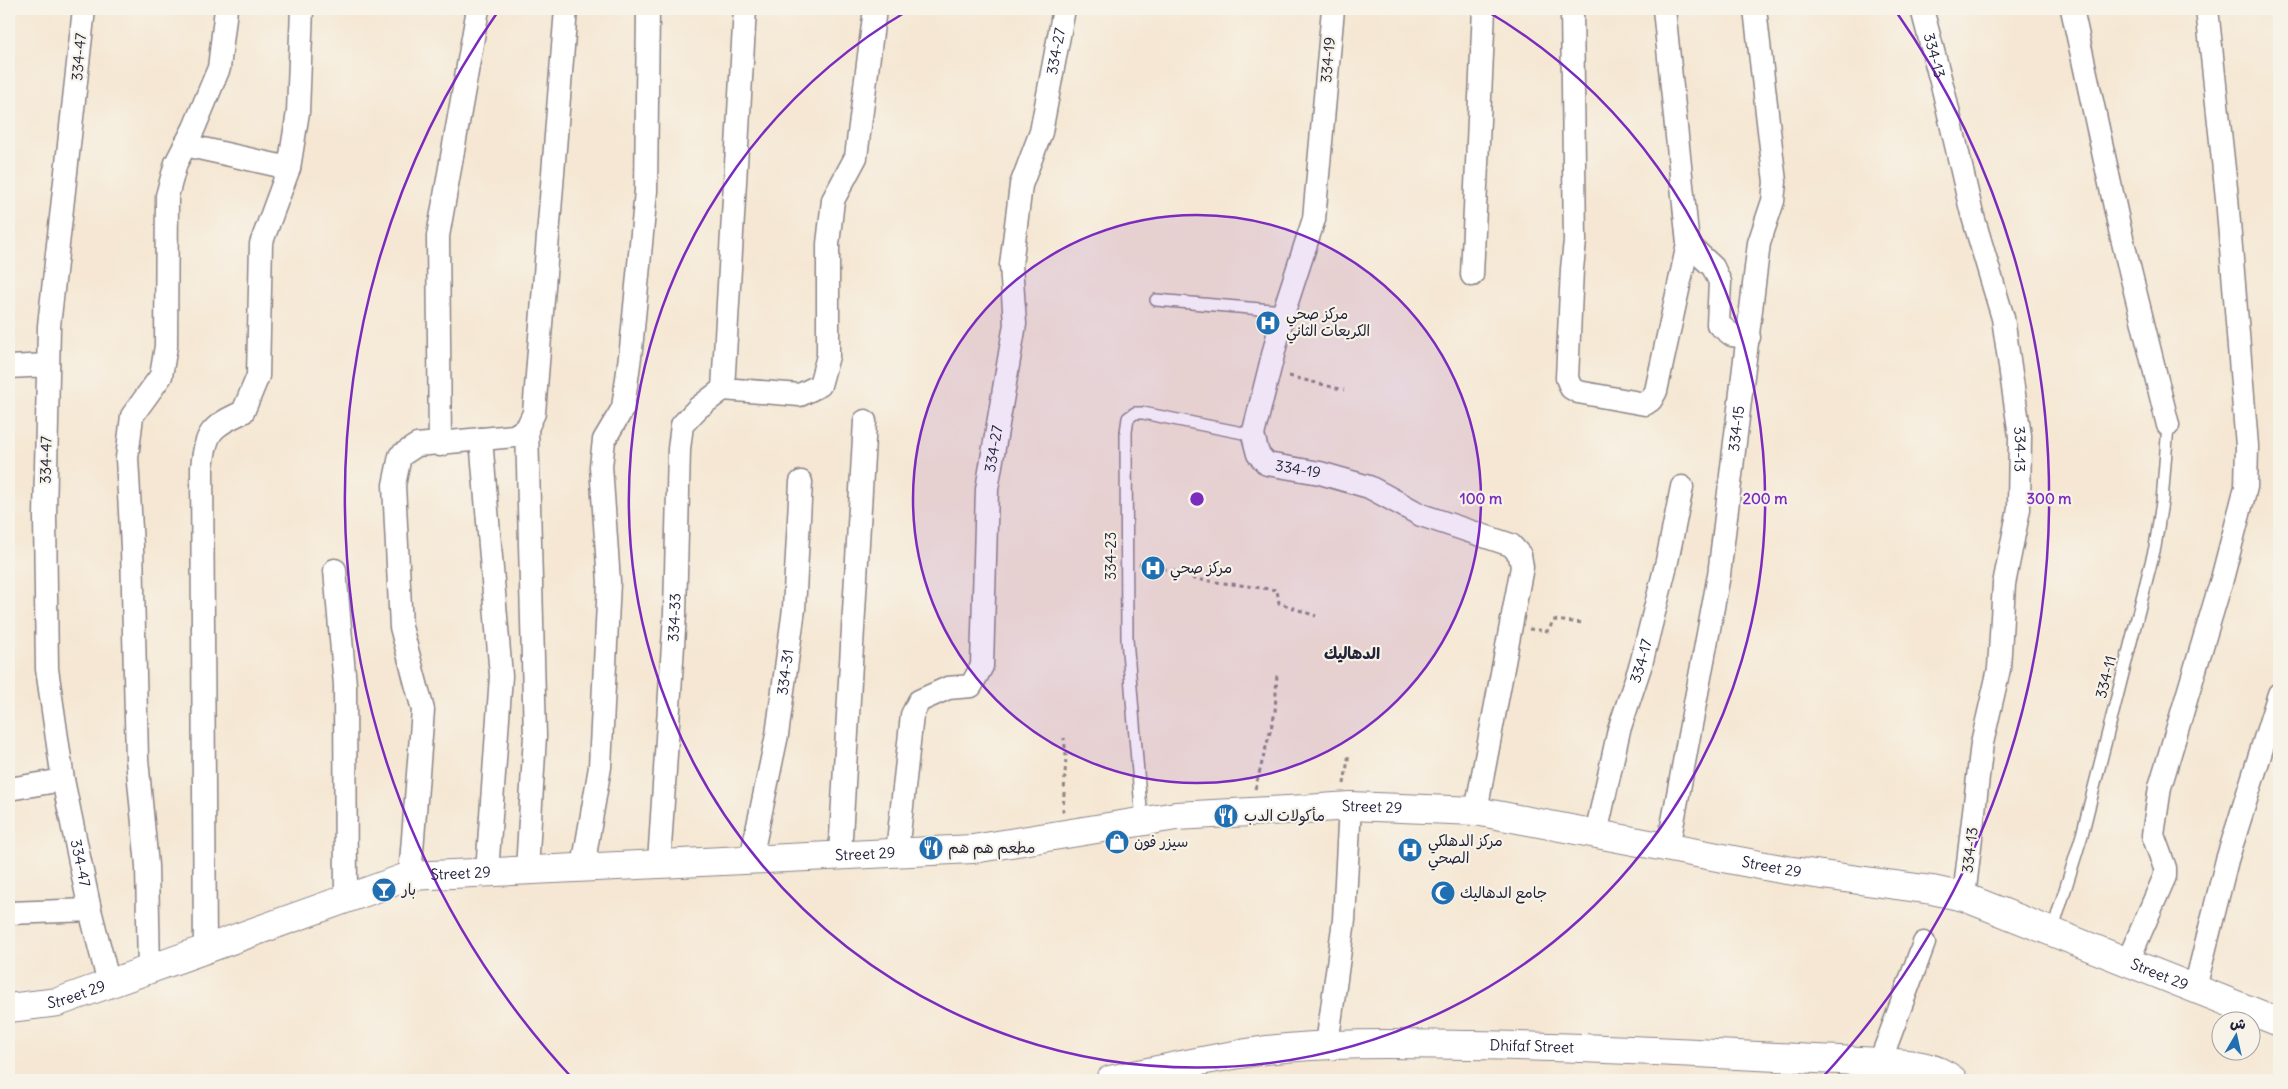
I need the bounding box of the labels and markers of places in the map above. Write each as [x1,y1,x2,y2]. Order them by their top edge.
place label: مركز صحي الكريعات الثاني [1286,304,1370,344]
hospital icon: مركز صحي الكريعات الثاني [1255,310,1281,336]
centre of rings [1188,490,1206,508]
hospital icon: مركز صحي [1140,555,1166,581]
place label: مركز صحي [1170,558,1232,581]
restaurant icon: مأكولات الدب [1213,803,1239,829]
place label: مأكولات الدب [1244,806,1325,826]
shop icon: سيزر فون [1104,829,1130,855]
place label: مركز الدهلكي الصحي [1428,831,1503,871]
place label: سيزر فون [1134,832,1188,851]
restaurant icon: مطعم هم هم [918,835,944,861]
hospital icon: مركز الدهلكي الصحي [1397,837,1423,863]
place label: مطعم هم هم [948,838,1035,860]
bar icon: بار [371,877,397,903]
place label: بار [401,880,416,899]
mosque icon: جامع الدهاليك [1430,880,1456,906]
place label: جامع الدهاليك [1460,883,1547,904]

